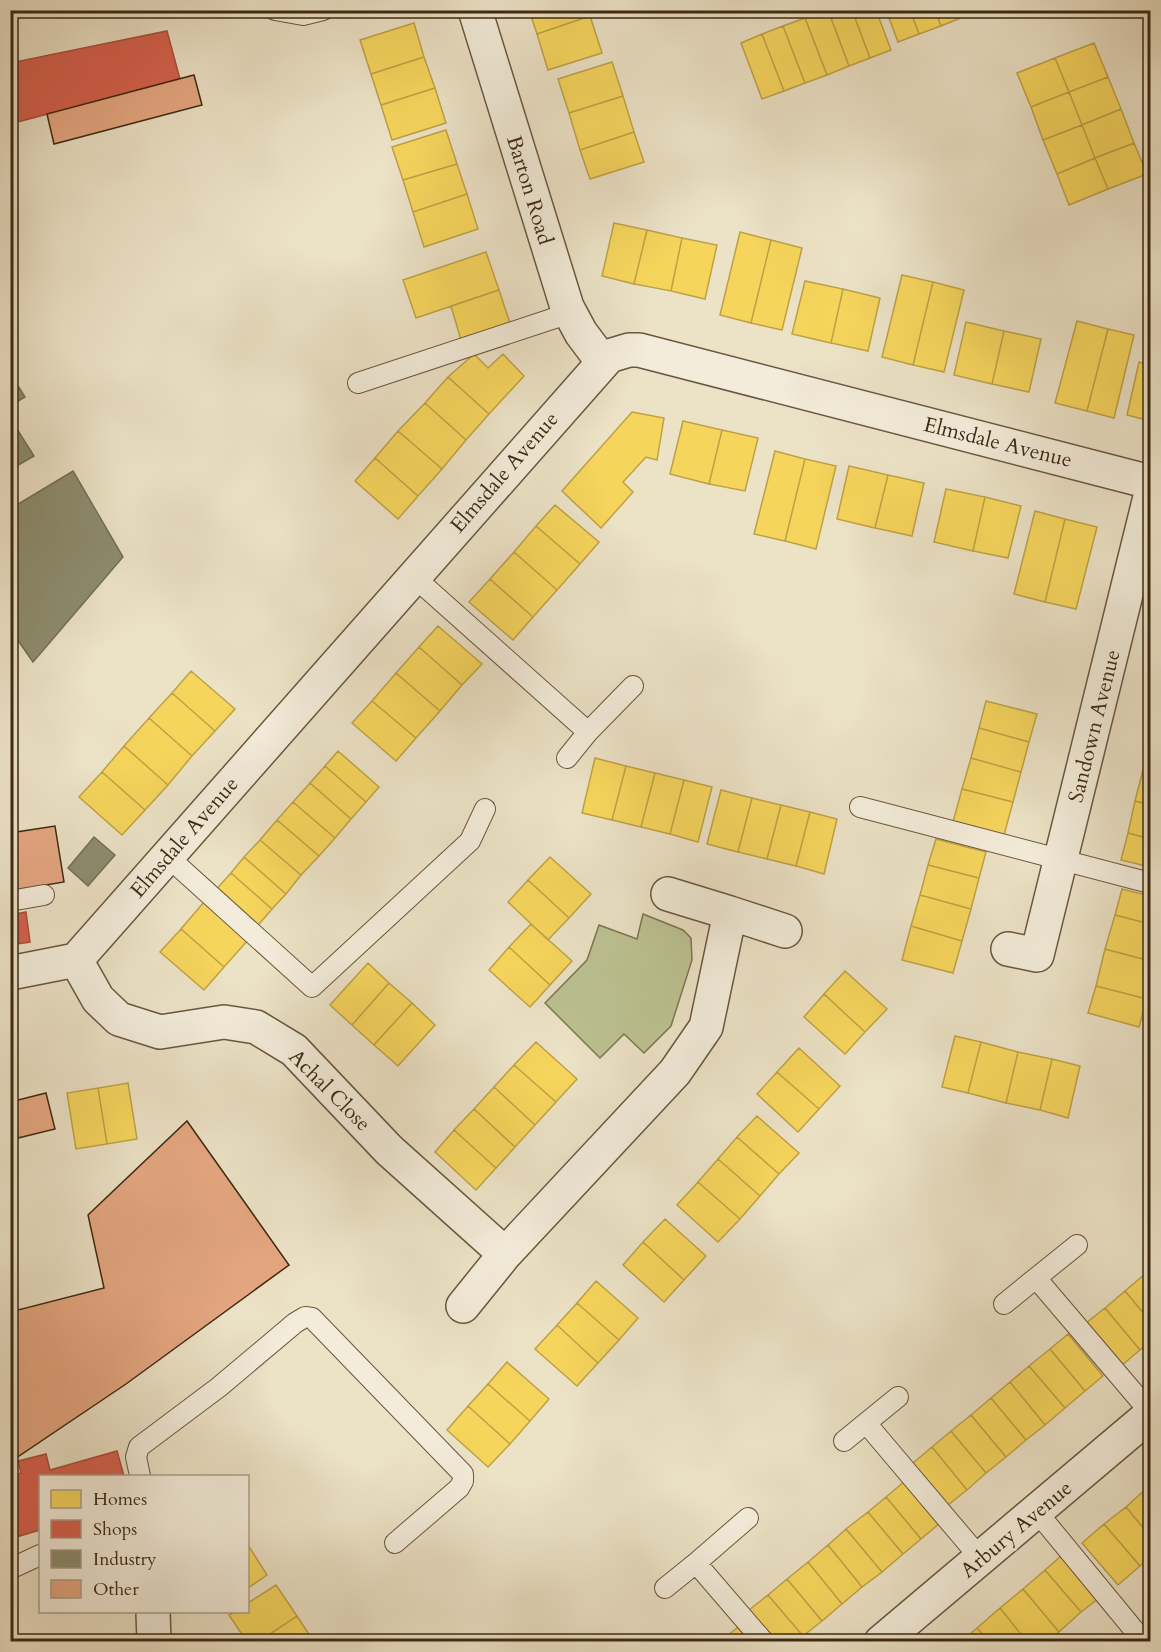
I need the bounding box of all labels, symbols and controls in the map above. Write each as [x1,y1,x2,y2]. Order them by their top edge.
street label: Barton Road [499,132,560,248]
street label: Elmsdale Avenue [444,405,565,539]
street label: Elmsdale Avenue [921,410,1075,475]
street label: Sandown Avenue [1061,647,1127,806]
street label: Elmsdale Avenue [124,770,245,904]
street label: Achal Close [282,1043,377,1138]
street label: Arbury Avenue [954,1474,1078,1585]
legend [39,1475,249,1613]
text: Homes [93,1487,147,1512]
text: Shops [93,1517,137,1542]
text: Industry [93,1547,157,1572]
text: Other [93,1577,139,1602]

